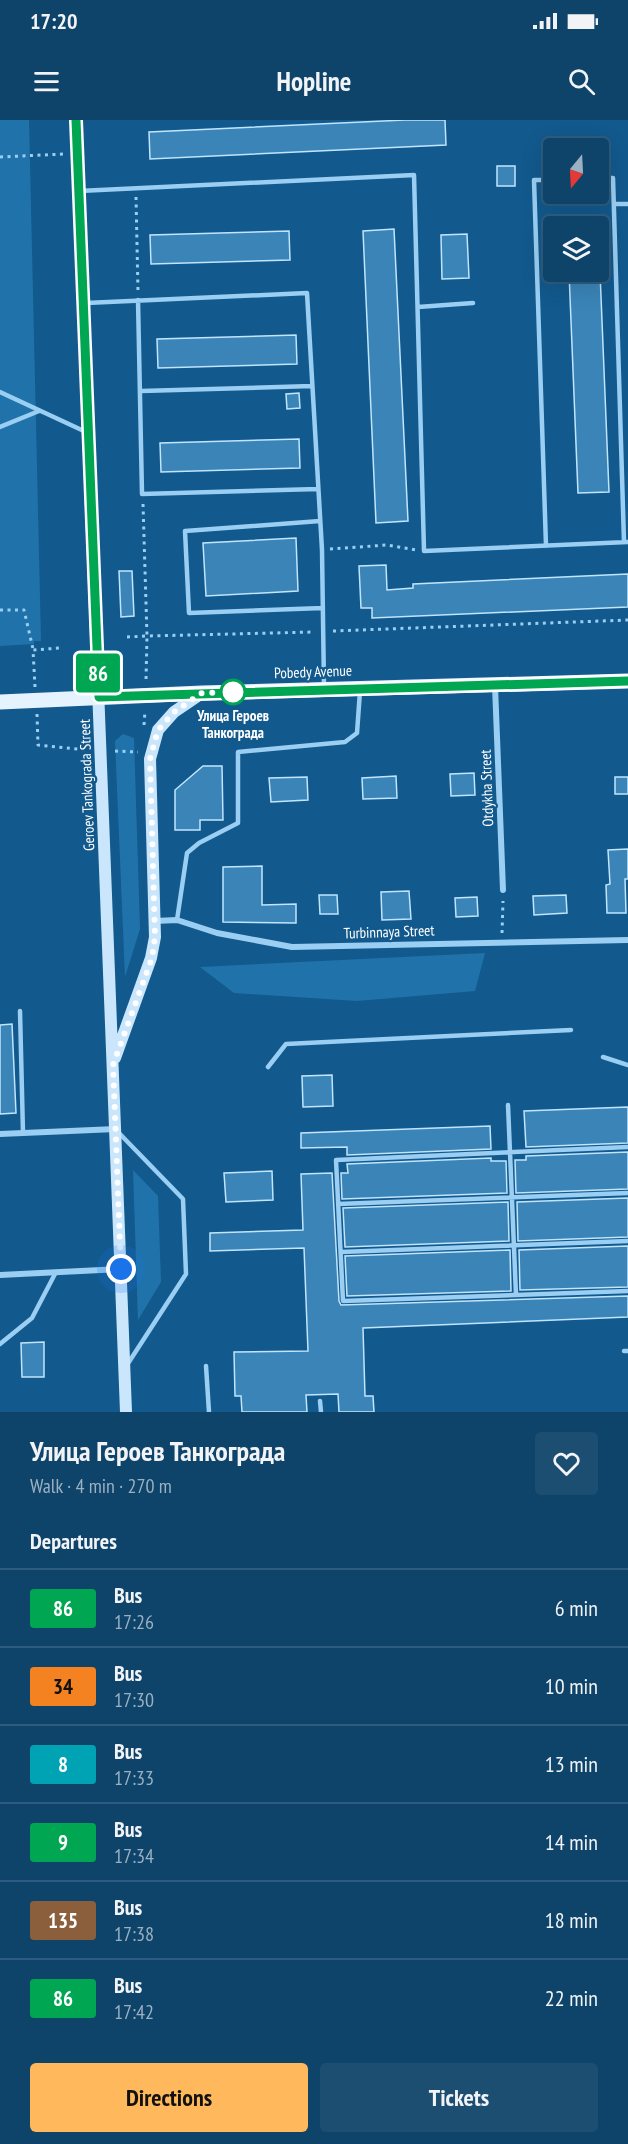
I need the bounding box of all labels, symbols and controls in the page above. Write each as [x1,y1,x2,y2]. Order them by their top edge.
text: 17:20 [30,7,78,35]
text: Hopline [277,64,351,98]
icon: menu [30,65,63,98]
icon: search [565,65,598,98]
north arrow [543,138,609,204]
map controls [543,138,609,282]
button: layers [543,216,609,282]
line badge: 86 [71,654,125,692]
text: 86 [88,660,108,687]
street label: Pobedy Avenue [274,661,352,682]
marker: Улица Героев Танкограда [220,679,246,705]
place label: Улица Героев Танкограда [196,706,269,742]
street label: Geroev Tankograda Street [75,719,98,851]
street label: Otdykha Street [476,749,497,827]
street label: Turbinnaya Street [343,920,435,943]
your location [106,1254,136,1284]
text: Улица Героев Танкограда [30,1432,285,1469]
button: heart [535,1432,598,1495]
text: Walk · 4 min · 270 m [30,1473,172,1499]
text: Departures [30,1527,117,1555]
text: Bus [114,1581,142,1609]
text: 6 min [555,1594,598,1622]
text: 86 [53,1595,73,1622]
text: 17:26 [114,1609,154,1635]
text: Bus [114,1659,142,1687]
text: 10 min [545,1672,598,1700]
text: 34 [53,1673,73,1700]
text: 17:30 [114,1687,154,1713]
text: Bus [114,1737,142,1765]
text: 13 min [545,1750,598,1778]
text: 8 [58,1751,68,1778]
text: 17:33 [114,1765,154,1791]
text: Bus [114,1815,142,1843]
text: 14 min [545,1828,598,1856]
text: 9 [58,1829,68,1856]
text: 17:34 [114,1843,154,1869]
text: Bus [114,1893,142,1921]
text: 18 min [545,1906,598,1934]
text: 135 [48,1907,78,1934]
text: 17:38 [114,1921,154,1947]
text: Bus [114,1971,142,1999]
text: 22 min [545,1984,598,2012]
text: 86 [53,1985,73,2012]
text: 17:42 [114,1999,154,2025]
button: Directions [30,2063,308,2132]
button: Tickets [320,2063,598,2132]

